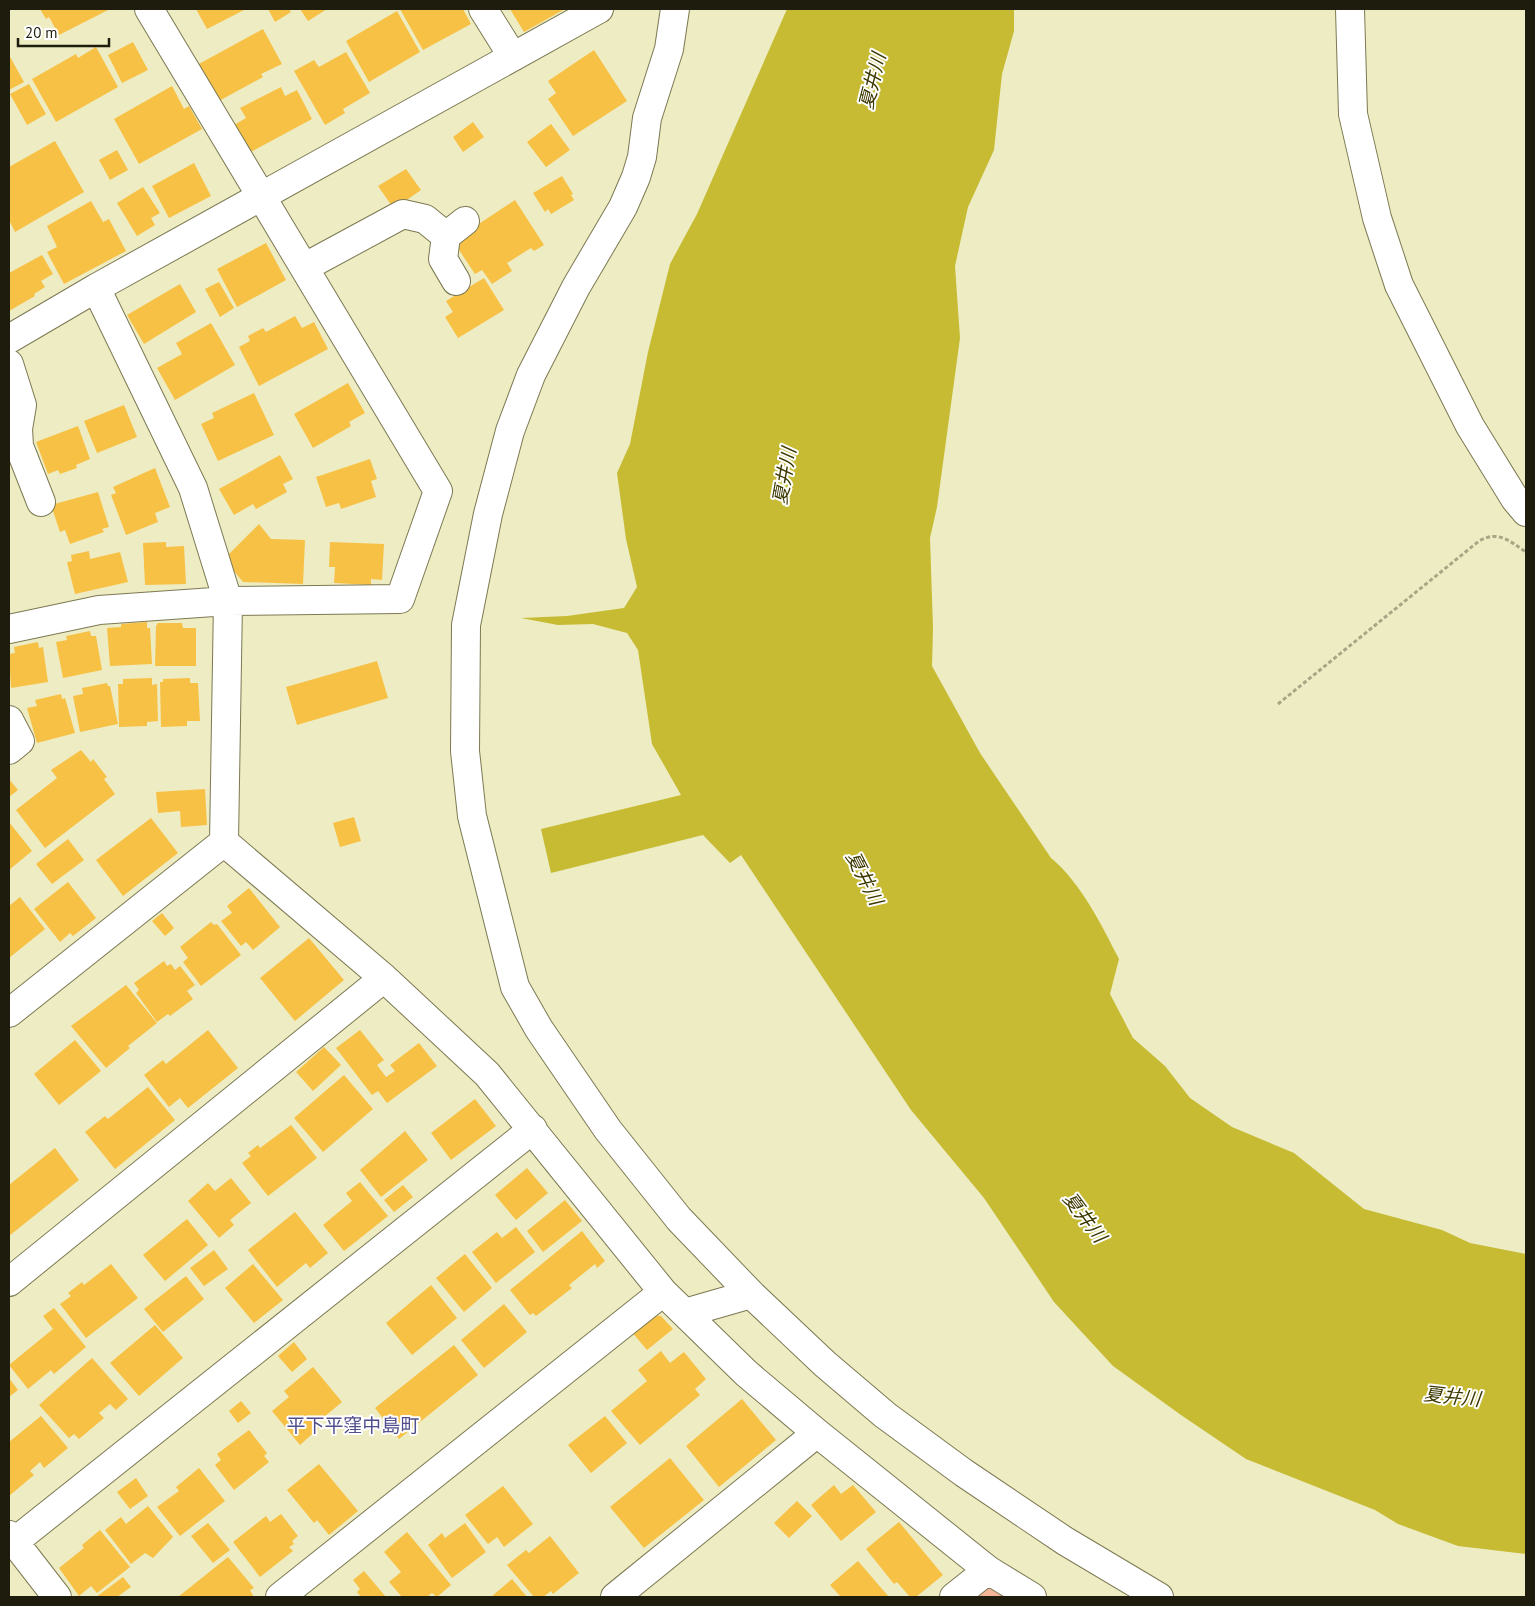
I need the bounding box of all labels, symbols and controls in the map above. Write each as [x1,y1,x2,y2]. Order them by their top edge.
scale bar [18,15,109,47]
text: 20 m [25,23,58,42]
water label: 夏井川 [853,49,891,112]
water label: 夏井川 [767,444,801,506]
water label: 夏井川 [841,847,890,911]
water label: 夏井川 [1058,1187,1113,1249]
water label: 夏井川 [1422,1381,1484,1411]
district label: 平下平窪中島町 [286,1413,420,1437]

